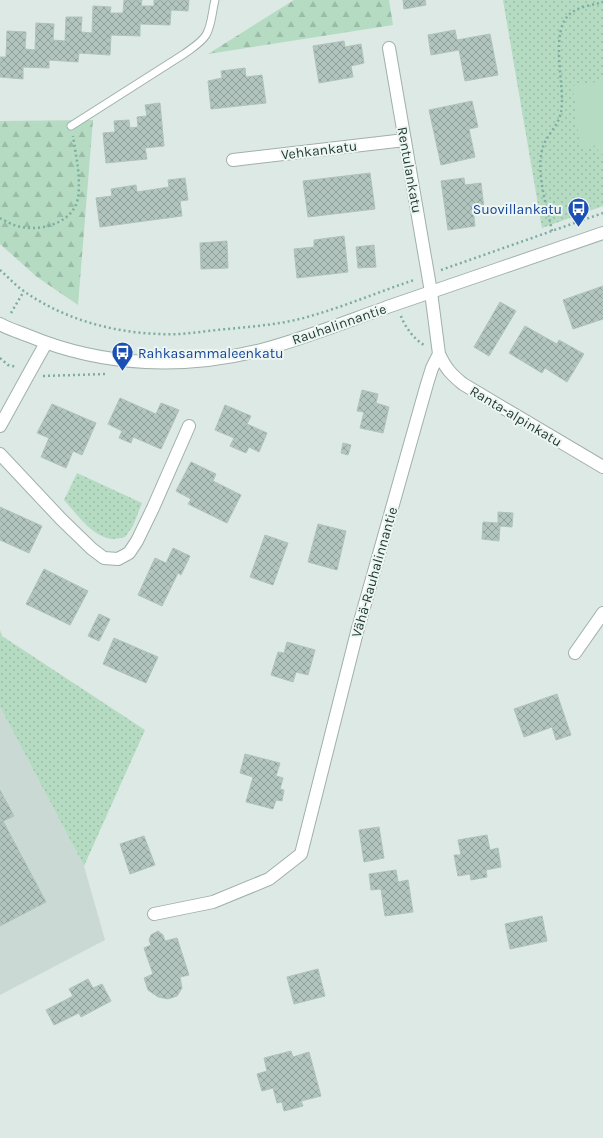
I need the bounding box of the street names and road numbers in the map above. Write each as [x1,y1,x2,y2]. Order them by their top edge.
street label: Rentulankatu [394,126,425,215]
street label: Vehkankatu [280,137,358,164]
street label: Rauhalinnantie [290,300,389,349]
street label: Ranta-alpinkatu [467,382,565,451]
street label: Vähä-Rauhalinnantie [348,505,401,639]

